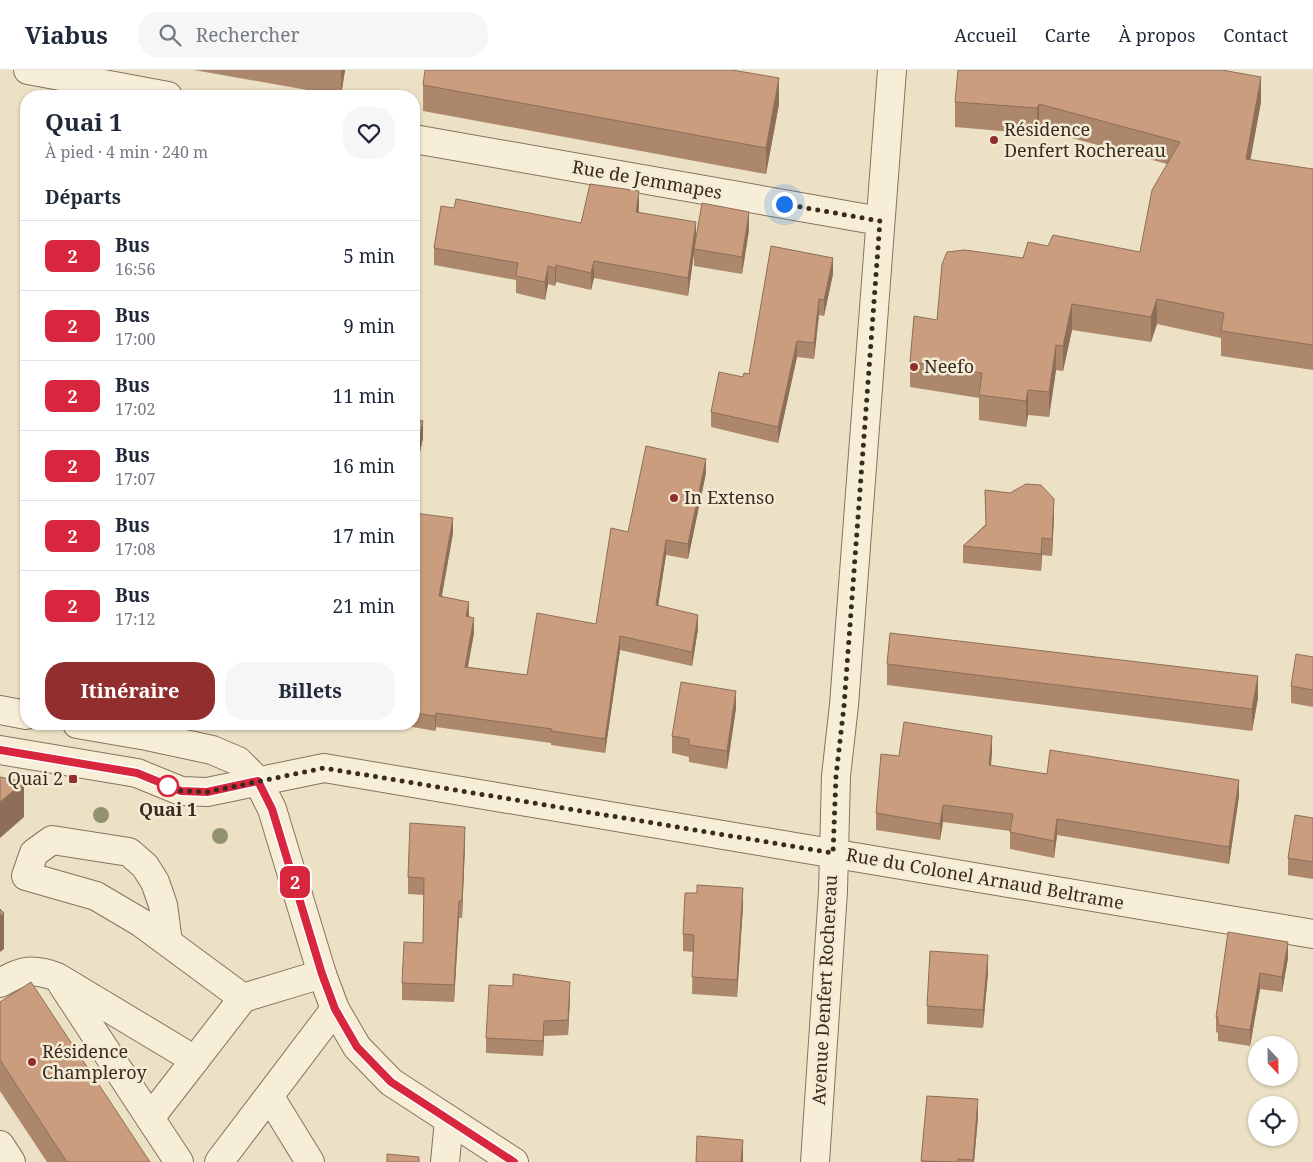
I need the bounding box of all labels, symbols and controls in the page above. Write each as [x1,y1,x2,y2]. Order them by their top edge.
search box [138,12,488,57]
text: Viabus [25,18,108,51]
icon: search [156,21,184,49]
text: Rechercher [196,22,299,48]
text: Accueil [954,23,1017,47]
text: Carte [1045,23,1090,47]
text: À propos [1118,23,1195,47]
text: Contact [1223,23,1288,47]
text: Quai 1 [45,105,123,138]
button: heart [343,107,395,159]
place label: Résidence Denfert Rochereau [1004,117,1166,162]
marker: Résidence Denfert Rochereau [988,134,1000,146]
text: À pied · 4 min · 240 m [45,141,208,163]
street label: Rue de Jemmapes [570,154,724,204]
text: Départs [45,184,121,210]
your location [772,192,797,217]
text: Bus [115,232,150,258]
text: 5 min [343,243,395,269]
text: 2 [67,244,78,268]
text: 16:56 [115,258,155,280]
text: Bus [115,302,150,328]
text: 9 min [343,313,395,339]
text: 2 [67,314,78,338]
text: 17:00 [115,328,155,350]
place label: Neefo [924,354,974,378]
marker: Neefo [908,361,920,373]
text: Bus [115,372,150,398]
text: 11 min [333,383,395,409]
text: 2 [67,384,78,408]
text: 17:02 [115,398,155,420]
text: Bus [115,442,150,468]
text: 16 min [333,453,395,479]
text: 2 [67,454,78,478]
text: 17:07 [115,468,155,490]
place label: In Extenso [684,485,775,509]
marker: In Extenso [668,492,680,504]
text: Bus [115,512,150,538]
text: 17 min [333,523,395,549]
text: 2 [67,524,78,548]
text: 17:08 [115,538,155,560]
text: Bus [115,582,150,608]
text: 21 min [333,593,395,619]
text: 2 [67,594,78,618]
text: 17:12 [115,608,155,630]
button: Itinéraire [45,662,215,720]
button: Billets [225,662,395,720]
place label: Quai 2 [8,766,63,790]
marker: Quai 2 [67,773,79,785]
marker: Quai 1 [157,775,179,797]
place label: Quai 1 [139,797,197,821]
street label: Rue du Colonel Arnaud Beltrame [844,842,1126,914]
line badge: 2 [279,866,311,898]
text: 2 [290,870,300,894]
street label: Avenue Denfert Rochereau [806,873,842,1106]
north arrow [1248,1036,1298,1086]
map controls [1248,1036,1298,1146]
place label: Résidence Champleroy [42,1039,147,1084]
marker: Résidence Champleroy [26,1056,38,1068]
button: locate [1248,1096,1298,1146]

